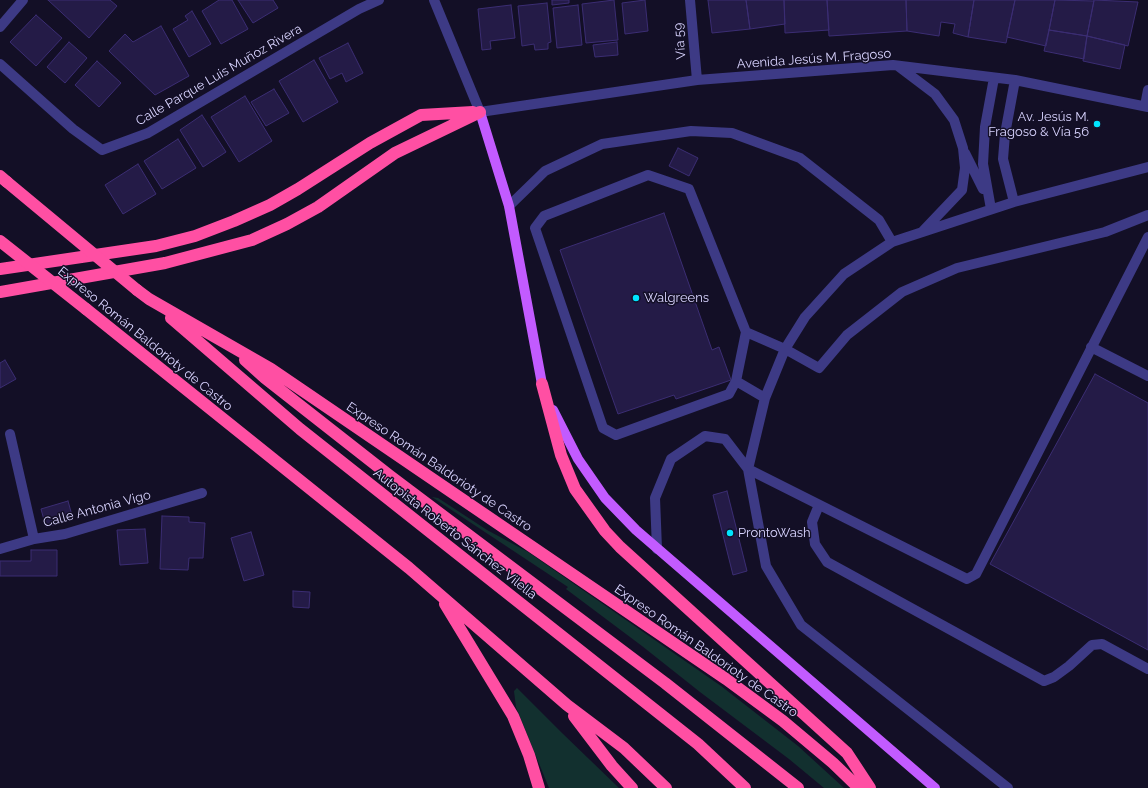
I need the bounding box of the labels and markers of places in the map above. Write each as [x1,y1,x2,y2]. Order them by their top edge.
place label: Av. Jesús M. Fragoso & Vía 56 [988,109,1089,140]
marker: Av. Jesús M. Fragoso & Vía 56 [1092,119,1102,129]
place label: Walgreens [644,290,709,306]
marker: Walgreens [631,293,641,303]
place label: ProntoWash [738,525,811,541]
marker: ProntoWash [725,528,735,538]

